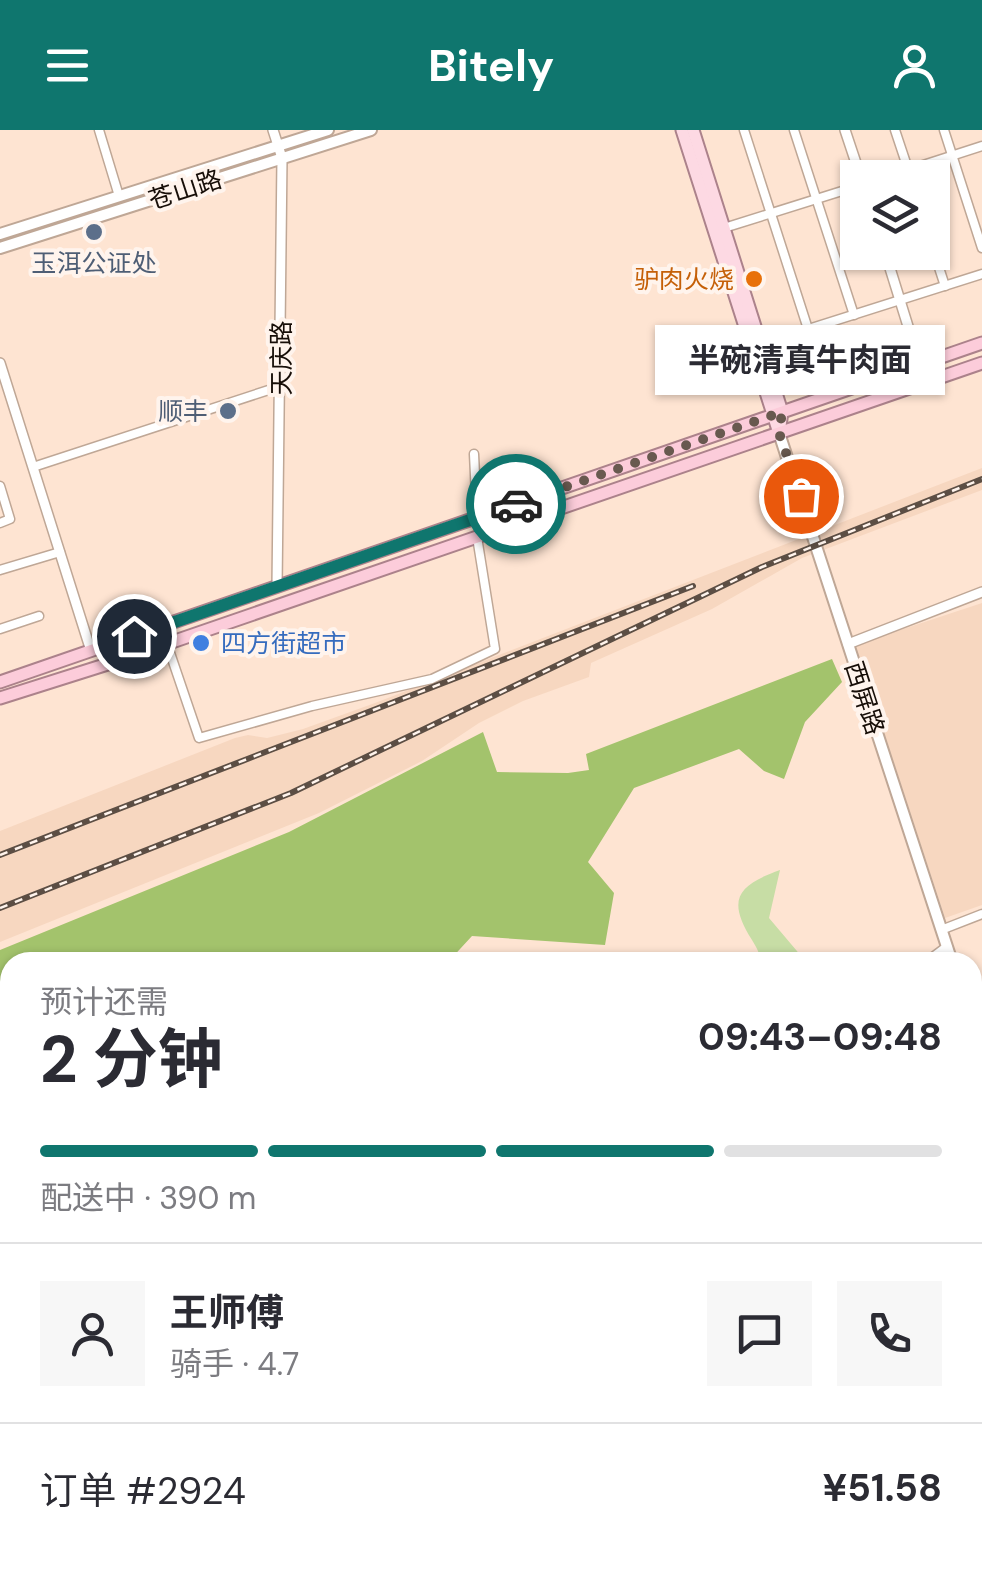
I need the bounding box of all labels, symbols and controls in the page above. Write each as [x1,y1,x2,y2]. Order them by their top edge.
text: Bitely [428,36,554,95]
icon: menu [40,38,95,93]
icon: person [887,38,942,93]
map controls [840,160,950,270]
button: layers [840,160,950,270]
street label: 苍山路 [144,162,226,217]
marker: 玉洱公证处 [83,221,105,243]
place label: 玉洱公证处 [31,247,157,280]
place label: 驴肉火烧 [634,263,734,296]
marker: 驴肉火烧 [743,268,765,290]
street label: 天庆路 [265,320,298,396]
callout: 半碗清真牛肉面 [656,326,946,396]
text: 半碗清真牛肉面 [688,339,912,381]
place label: 顺丰 [158,395,208,428]
marker: 顺丰 [217,400,239,422]
courier [466,454,566,554]
pin [759,454,844,539]
icon: bag [774,469,829,524]
icon: car [489,477,544,532]
pin [92,594,177,679]
icon: home [107,609,162,664]
place label: 四方街超市 [221,627,346,660]
marker: 四方街超市 [190,632,212,654]
street label: 西屏路 [837,657,892,739]
text: 预计还需 [40,981,168,1023]
text: 09:43–09:48 [698,1012,942,1062]
text: 2 分钟 [40,1018,223,1102]
text: 配送中 · 390 m [40,1177,256,1219]
button: person [40,1281,145,1386]
button: chat [707,1281,812,1386]
button: phone [837,1281,942,1386]
text: 王师傅 [170,1288,284,1338]
text: 骑手 · 4.7 [170,1343,299,1385]
text: ¥51.58 [823,1463,942,1513]
text: 订单 #2924 [40,1466,246,1516]

